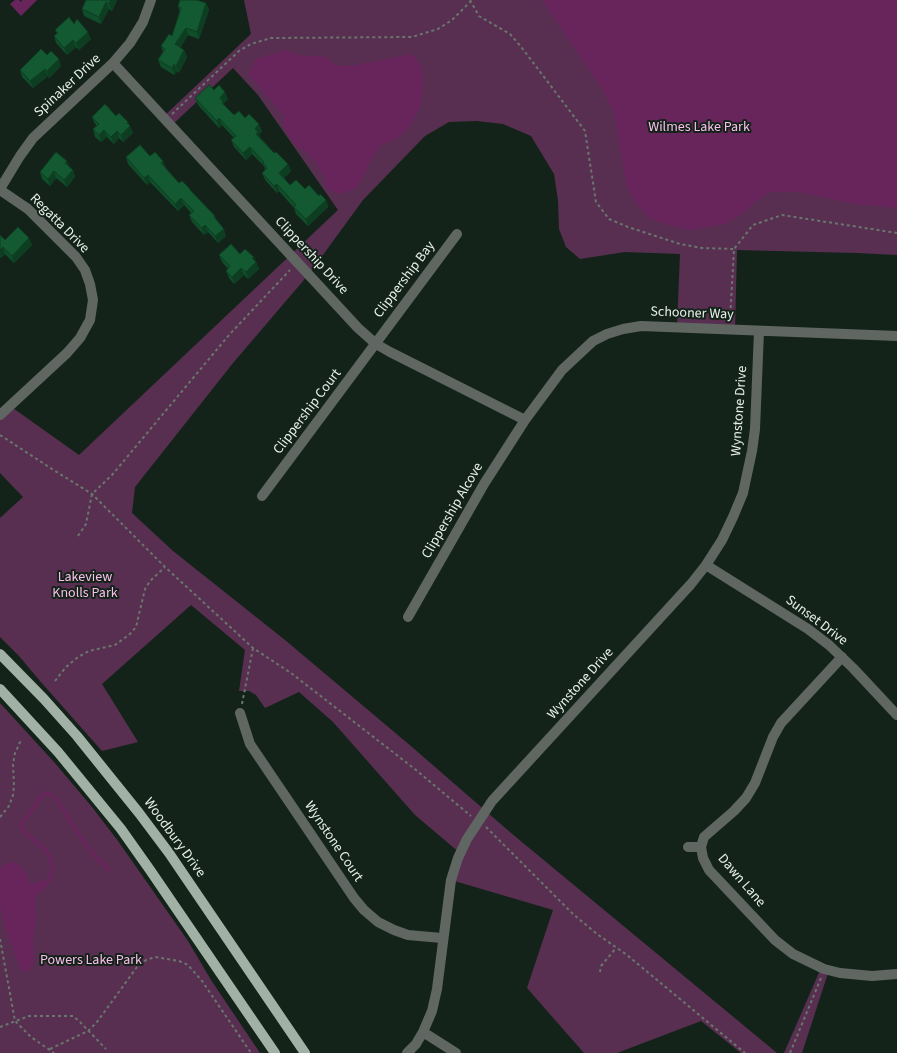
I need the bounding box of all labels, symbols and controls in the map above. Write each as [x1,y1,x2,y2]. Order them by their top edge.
street label: Spinaker Drive [31,51,105,121]
park label: Wilmes Lake Park [648,120,750,136]
street label: Regatta Drive [26,191,92,257]
street label: Clippership Drive [271,214,351,298]
street label: Clippership Bay [371,238,439,322]
street label: Schooner Way [650,304,734,324]
street label: Wynstone Drive [728,365,752,457]
street label: Clippership Court [270,366,346,458]
street label: Clippership Alcove [419,460,487,562]
park label: Lakeview Knolls Park [52,570,118,602]
street label: Sunset Drive [782,592,850,650]
street label: Wynstone Drive [544,645,618,723]
street label: Woodbury Drive [140,795,208,881]
street label: Wynstone Court [300,799,366,885]
street label: Dawn Lane [713,851,769,911]
park label: Powers Lake Park [40,953,142,969]

